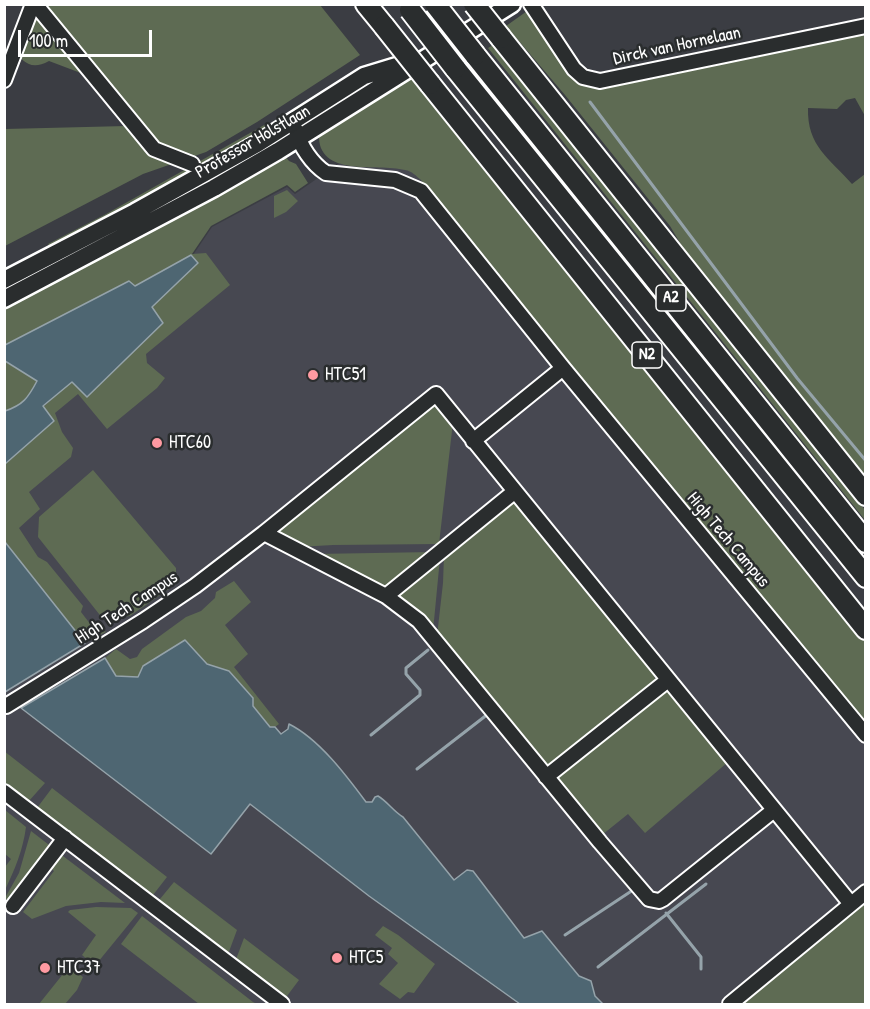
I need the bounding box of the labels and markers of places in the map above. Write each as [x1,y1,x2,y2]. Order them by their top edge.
place label: HTC51 [325,364,366,386]
marker: HTC51 [306,368,320,382]
place label: HTC60 [169,432,211,454]
marker: HTC60 [150,436,164,450]
place label: HTC5 [349,947,383,969]
marker: HTC5 [330,951,344,965]
place label: HTC37 [57,957,101,979]
marker: HTC37 [38,961,52,975]

